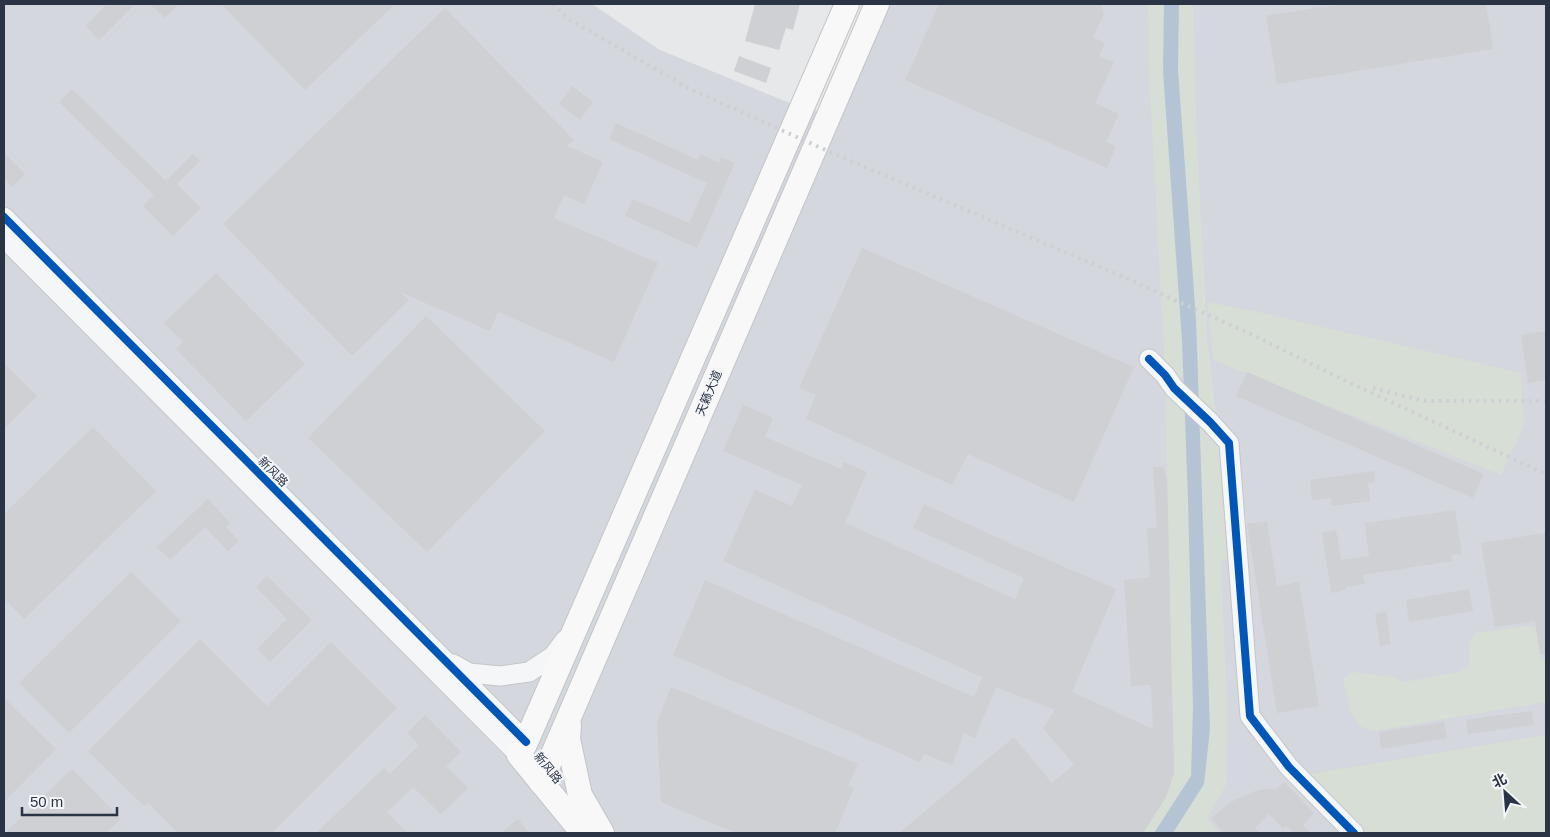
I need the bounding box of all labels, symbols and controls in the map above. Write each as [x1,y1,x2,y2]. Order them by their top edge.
street label: 天籁大道 [693,368,725,418]
street label: 新风路 [255,454,291,490]
street label: 新风路 [531,750,565,786]
north arrow [1480,767,1530,817]
text: 北 [1490,770,1509,791]
scale bar [22,784,118,816]
text: 50 m [30,793,63,810]

